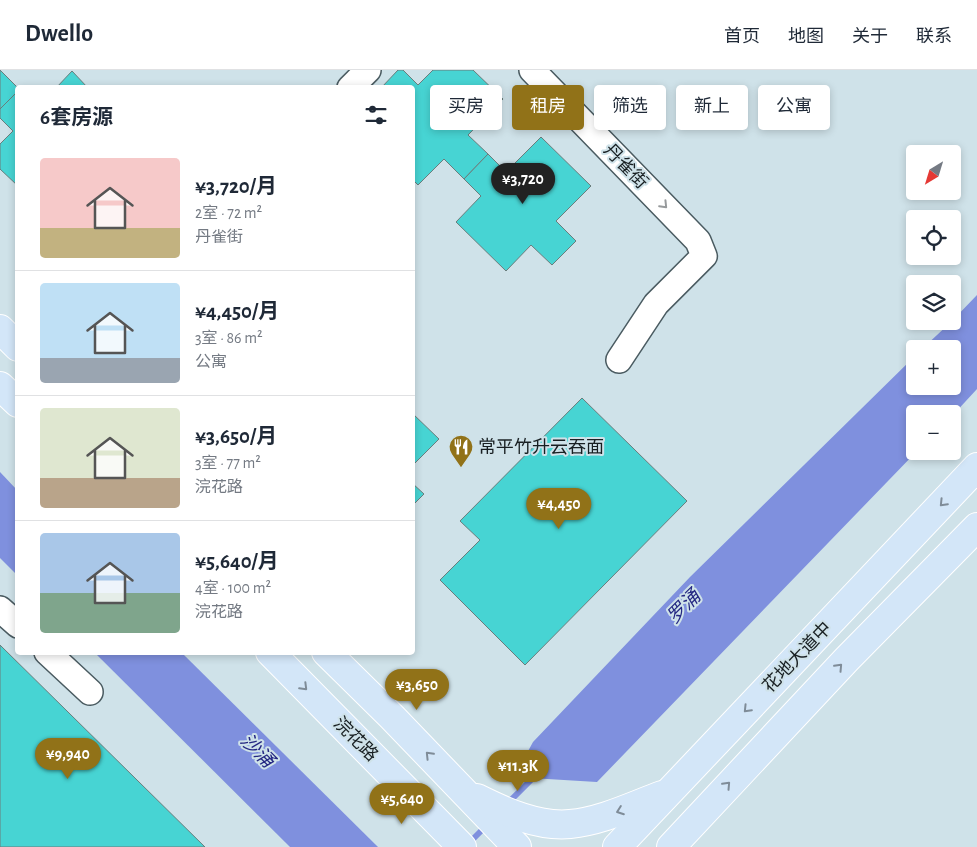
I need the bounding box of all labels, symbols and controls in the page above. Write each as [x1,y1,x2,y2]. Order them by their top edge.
text: Dwello [25,22,93,46]
text: 首页 [724,28,760,46]
text: 地图 [788,28,824,46]
text: 关于 [852,28,888,46]
text: 联系 [916,28,952,46]
chip: 买房 [430,85,502,130]
chip: 租房 [512,85,584,130]
chip: 筛选 [594,85,666,130]
chip: 新上 [676,85,748,130]
chip: 公寓 [758,85,830,130]
icon: filters [362,101,390,129]
text: 6套房源 [40,107,113,128]
street label: 丹雀街 [600,140,652,192]
north arrow [906,145,961,200]
map controls [906,145,961,460]
pin: ¥3,720 [482,162,564,205]
text: ¥3,720 [502,171,544,187]
text: ¥3,720/月 [195,176,277,197]
icon: home [80,178,140,238]
one-way arrow [658,200,667,209]
text: 2室 · 72 m² [195,205,262,221]
button: locate [906,210,961,265]
text: 丹雀街 [195,229,243,245]
button: layers [906,275,961,330]
text: ¥4,450/月 [195,301,279,322]
icon: home [80,303,140,363]
text: 3室 · 86 m² [195,330,263,346]
button: + [906,340,961,395]
text: 公寓 [195,354,227,370]
button: − [906,405,961,460]
text: ¥3,650/月 [195,426,277,447]
icon: home [80,428,140,488]
restaurant icon: 常平竹升云吞面 [448,434,474,468]
place label: 常平竹升云吞面 [478,437,604,457]
text: 3室 · 77 m² [195,455,261,471]
text: 浣花路 [195,479,243,495]
pin: ¥4,450 [518,488,600,530]
text: ¥4,450 [537,496,581,512]
one-way arrow [940,497,949,506]
text: ¥5,640/月 [195,551,279,572]
icon: home [80,553,140,613]
text: 4室 · 100 m² [195,580,271,596]
water label: 罗涌 [663,585,706,627]
text: 浣花路 [195,604,243,620]
street label: 花地大道中 [759,618,835,696]
one-way arrow [833,664,842,673]
pin: ¥3,650 [376,668,458,711]
text: ¥3,650 [396,677,438,693]
one-way arrow [298,681,307,690]
one-way arrow [744,703,753,712]
street label: 浣花路 [330,713,382,765]
water label: 沙涌 [237,730,279,773]
pin: ¥9,940 [27,738,109,780]
text: ¥9,940 [46,746,90,762]
pin: ¥11.3K [477,750,559,792]
one-way arrow [426,752,435,761]
text: ¥11.3K [498,758,538,774]
pin: ¥5,640 [361,782,443,825]
one-way arrow [721,782,730,791]
text: ¥5,640 [380,791,424,807]
one-way arrow [616,805,625,815]

